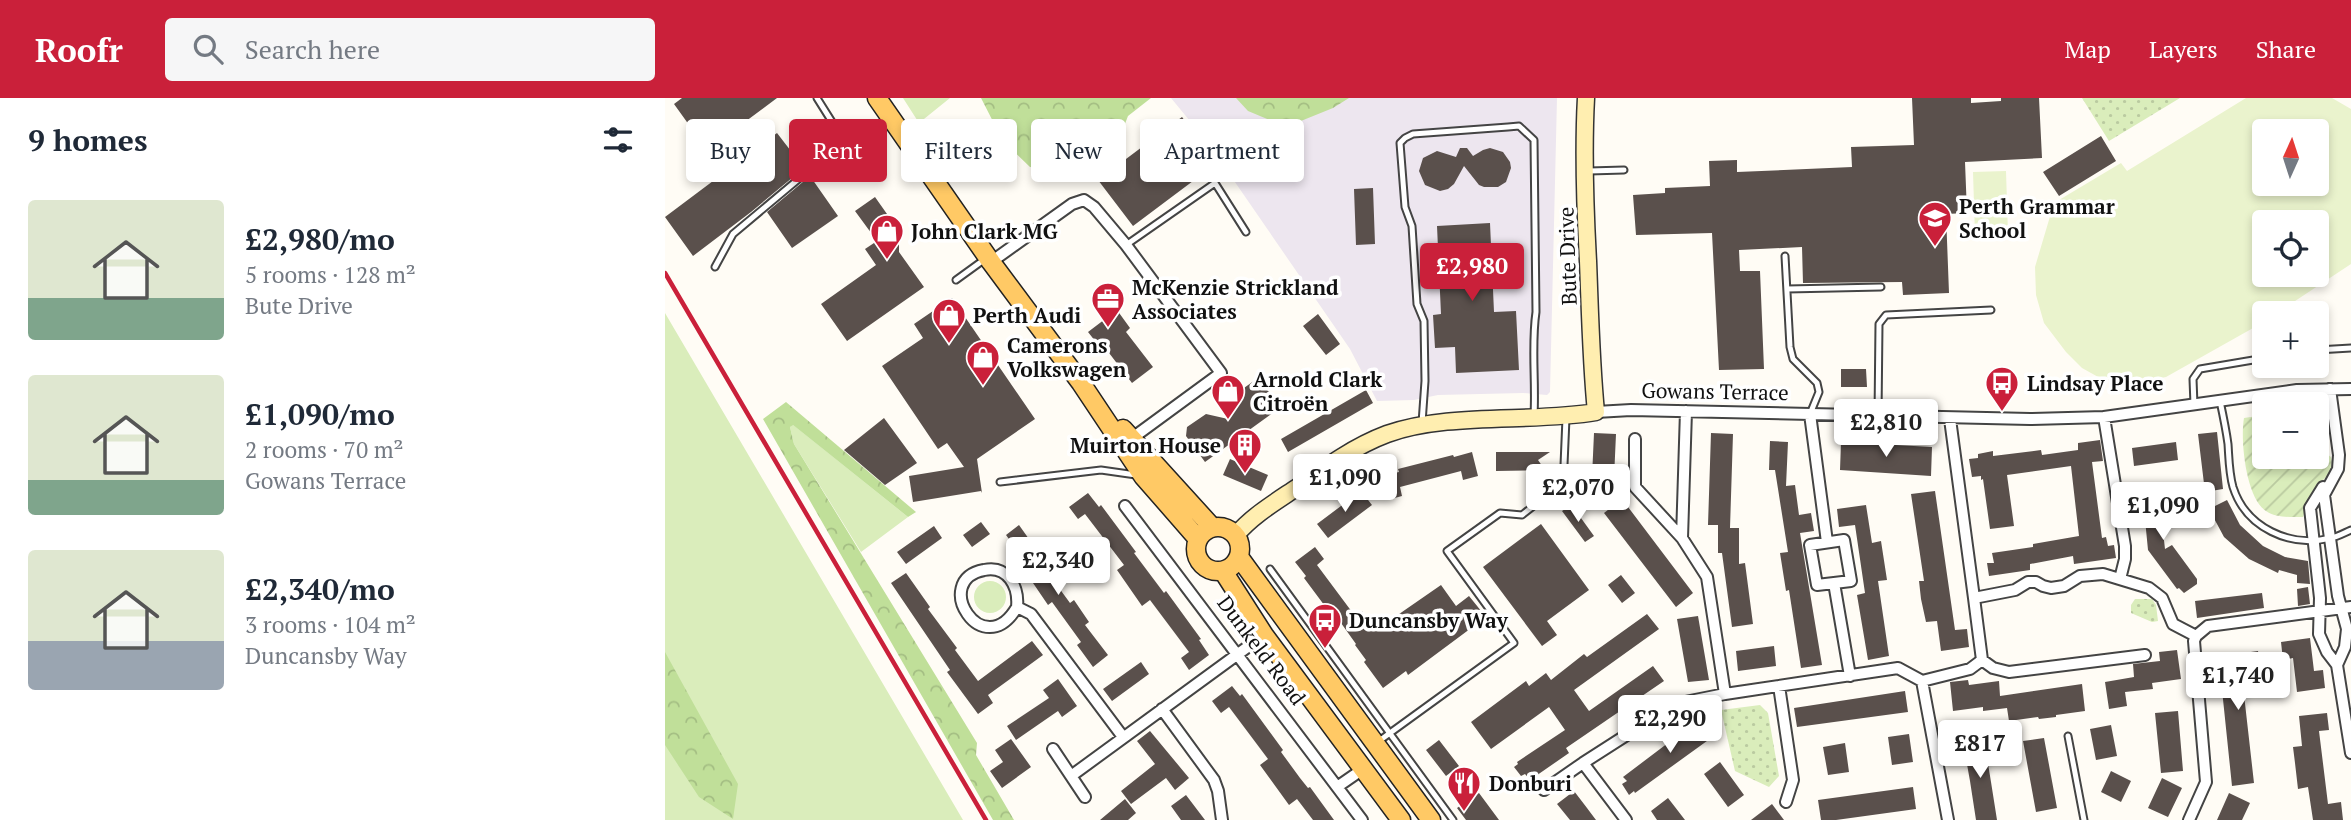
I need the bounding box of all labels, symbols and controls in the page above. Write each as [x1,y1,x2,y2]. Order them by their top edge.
search box [165,18,655,81]
text: Roofr [35,28,123,71]
icon: search [189,30,227,68]
text: Search here [245,32,380,66]
text: Map [2064,33,2111,65]
text: Layers [2149,33,2218,65]
text: Share [2256,33,2316,65]
chip: Buy [686,119,775,182]
chip: Rent [789,119,887,182]
chip: Filters [901,119,1017,182]
chip: New [1031,119,1126,182]
chip: Apartment [1140,119,1304,182]
north arrow [2252,119,2329,196]
map controls [2252,119,2329,469]
text: 9 homes [28,120,147,160]
icon: filters [599,121,637,159]
place label: Perth Grammar School [1959,192,2115,244]
school or university icon: Perth Grammar School [1916,199,1954,248]
street label: Bute Drive [1551,206,1583,306]
button: locate [2252,210,2329,287]
shop icon: John Clark MG [868,212,906,261]
place label: John Clark MG [911,217,1058,245]
text: £2,980/mo [245,219,395,259]
icon: home [84,228,168,312]
pin: £2,980 [1415,244,1529,303]
text: £2,980 [1436,250,1508,281]
text: 5 rooms · 128 m² [245,259,416,290]
place label: McKenzie Strickland Associates [1132,273,1339,325]
office icon: McKenzie Strickland Associates [1089,280,1127,329]
text: Bute Drive [245,290,353,321]
shop icon: Perth Audi [930,296,968,345]
place label: Perth Audi [973,301,1081,329]
button: + [2252,301,2329,378]
place label: Camerons Volkswagen [1007,331,1127,383]
shop icon: Camerons Volkswagen [964,338,1002,387]
bus stop icon: Lindsay Place [1983,364,2021,413]
place label: Arnold Clark Citroën [1253,365,1383,417]
place label: Lindsay Place [2027,369,2164,397]
shop icon: Arnold Clark Citroën [1209,372,1247,421]
street label: Gowans Terrace [1641,376,1789,406]
button: − [2252,392,2329,469]
text: £1,090/mo [245,394,395,434]
pin: £2,810 [1829,400,1943,459]
icon: home [84,403,168,487]
text: £2,810 [1850,406,1922,437]
building icon: Muirton House [1226,426,1264,475]
place label: Muirton House [1070,431,1221,459]
text: 2 rooms · 70 m² [245,434,404,465]
pin: £1,090 [1288,454,1402,514]
text: £1,090 [1309,461,1381,492]
pin: £2,070 [1521,464,1635,524]
text: Gowans Terrace [245,465,406,496]
text: £2,070 [1542,471,1614,502]
pin: £1,090 [2106,482,2220,542]
text: £1,090 [2127,489,2199,520]
pin: £2,340 [1001,538,1115,597]
text: £2,340 [1022,544,1094,575]
text: £2,340/mo [245,569,395,609]
icon: home [84,578,168,662]
street label: Dunkeld Road [1212,589,1313,711]
bus stop icon: Duncansby Way [1306,601,1344,650]
place label: Duncansby Way [1349,606,1509,634]
text: 3 rooms · 104 m² [245,609,416,640]
text: Duncansby Way [245,640,407,671]
pin: £1,740 [2181,652,2295,712]
text: £1,740 [2202,659,2274,690]
pin: £2,290 [1613,696,1727,755]
text: £2,290 [1634,702,1706,733]
pin: £817 [1939,720,2021,780]
text: £817 [1954,727,2006,758]
restaurant icon: Donburi [1445,764,1483,813]
place label: Donburi [1489,769,1572,797]

